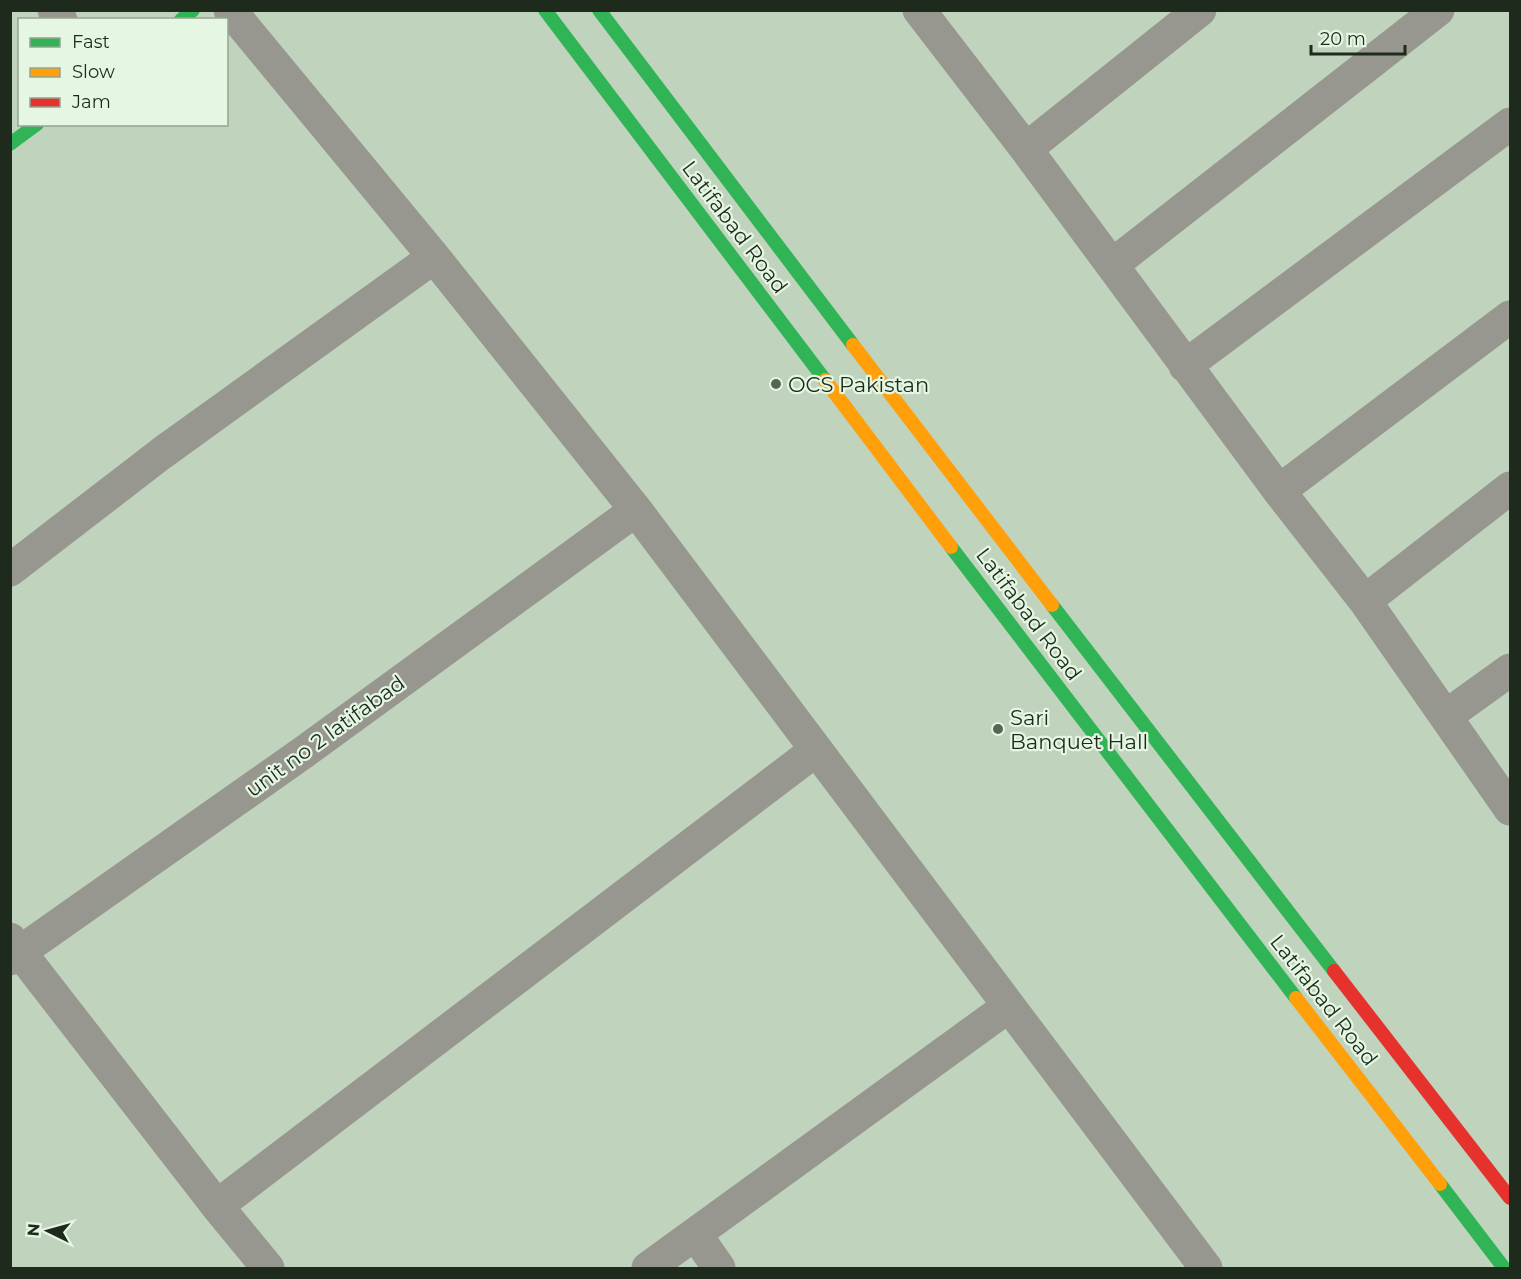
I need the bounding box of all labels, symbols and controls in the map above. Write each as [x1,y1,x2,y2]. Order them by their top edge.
legend [18,18,228,126]
scale bar [1311,18,1406,56]
text: 20 m [1320,28,1366,50]
text: Fast [72,31,110,53]
text: Slow [72,61,115,83]
text: Jam [71,91,111,113]
street label: Latifabad Road [677,156,793,298]
place label: OCS Pakistan [788,372,929,397]
marker: OCS Pakistan [769,377,783,391]
street label: Latifabad Road [971,543,1087,685]
street label: unit no 2 latifabad [241,670,409,802]
place label: Sari Banquet Hall [1010,705,1148,754]
marker: Sari Banquet Hall [991,722,1005,736]
street label: Latifabad Road [1265,929,1383,1071]
north arrow [18,1201,78,1261]
text: N [24,1222,44,1237]

